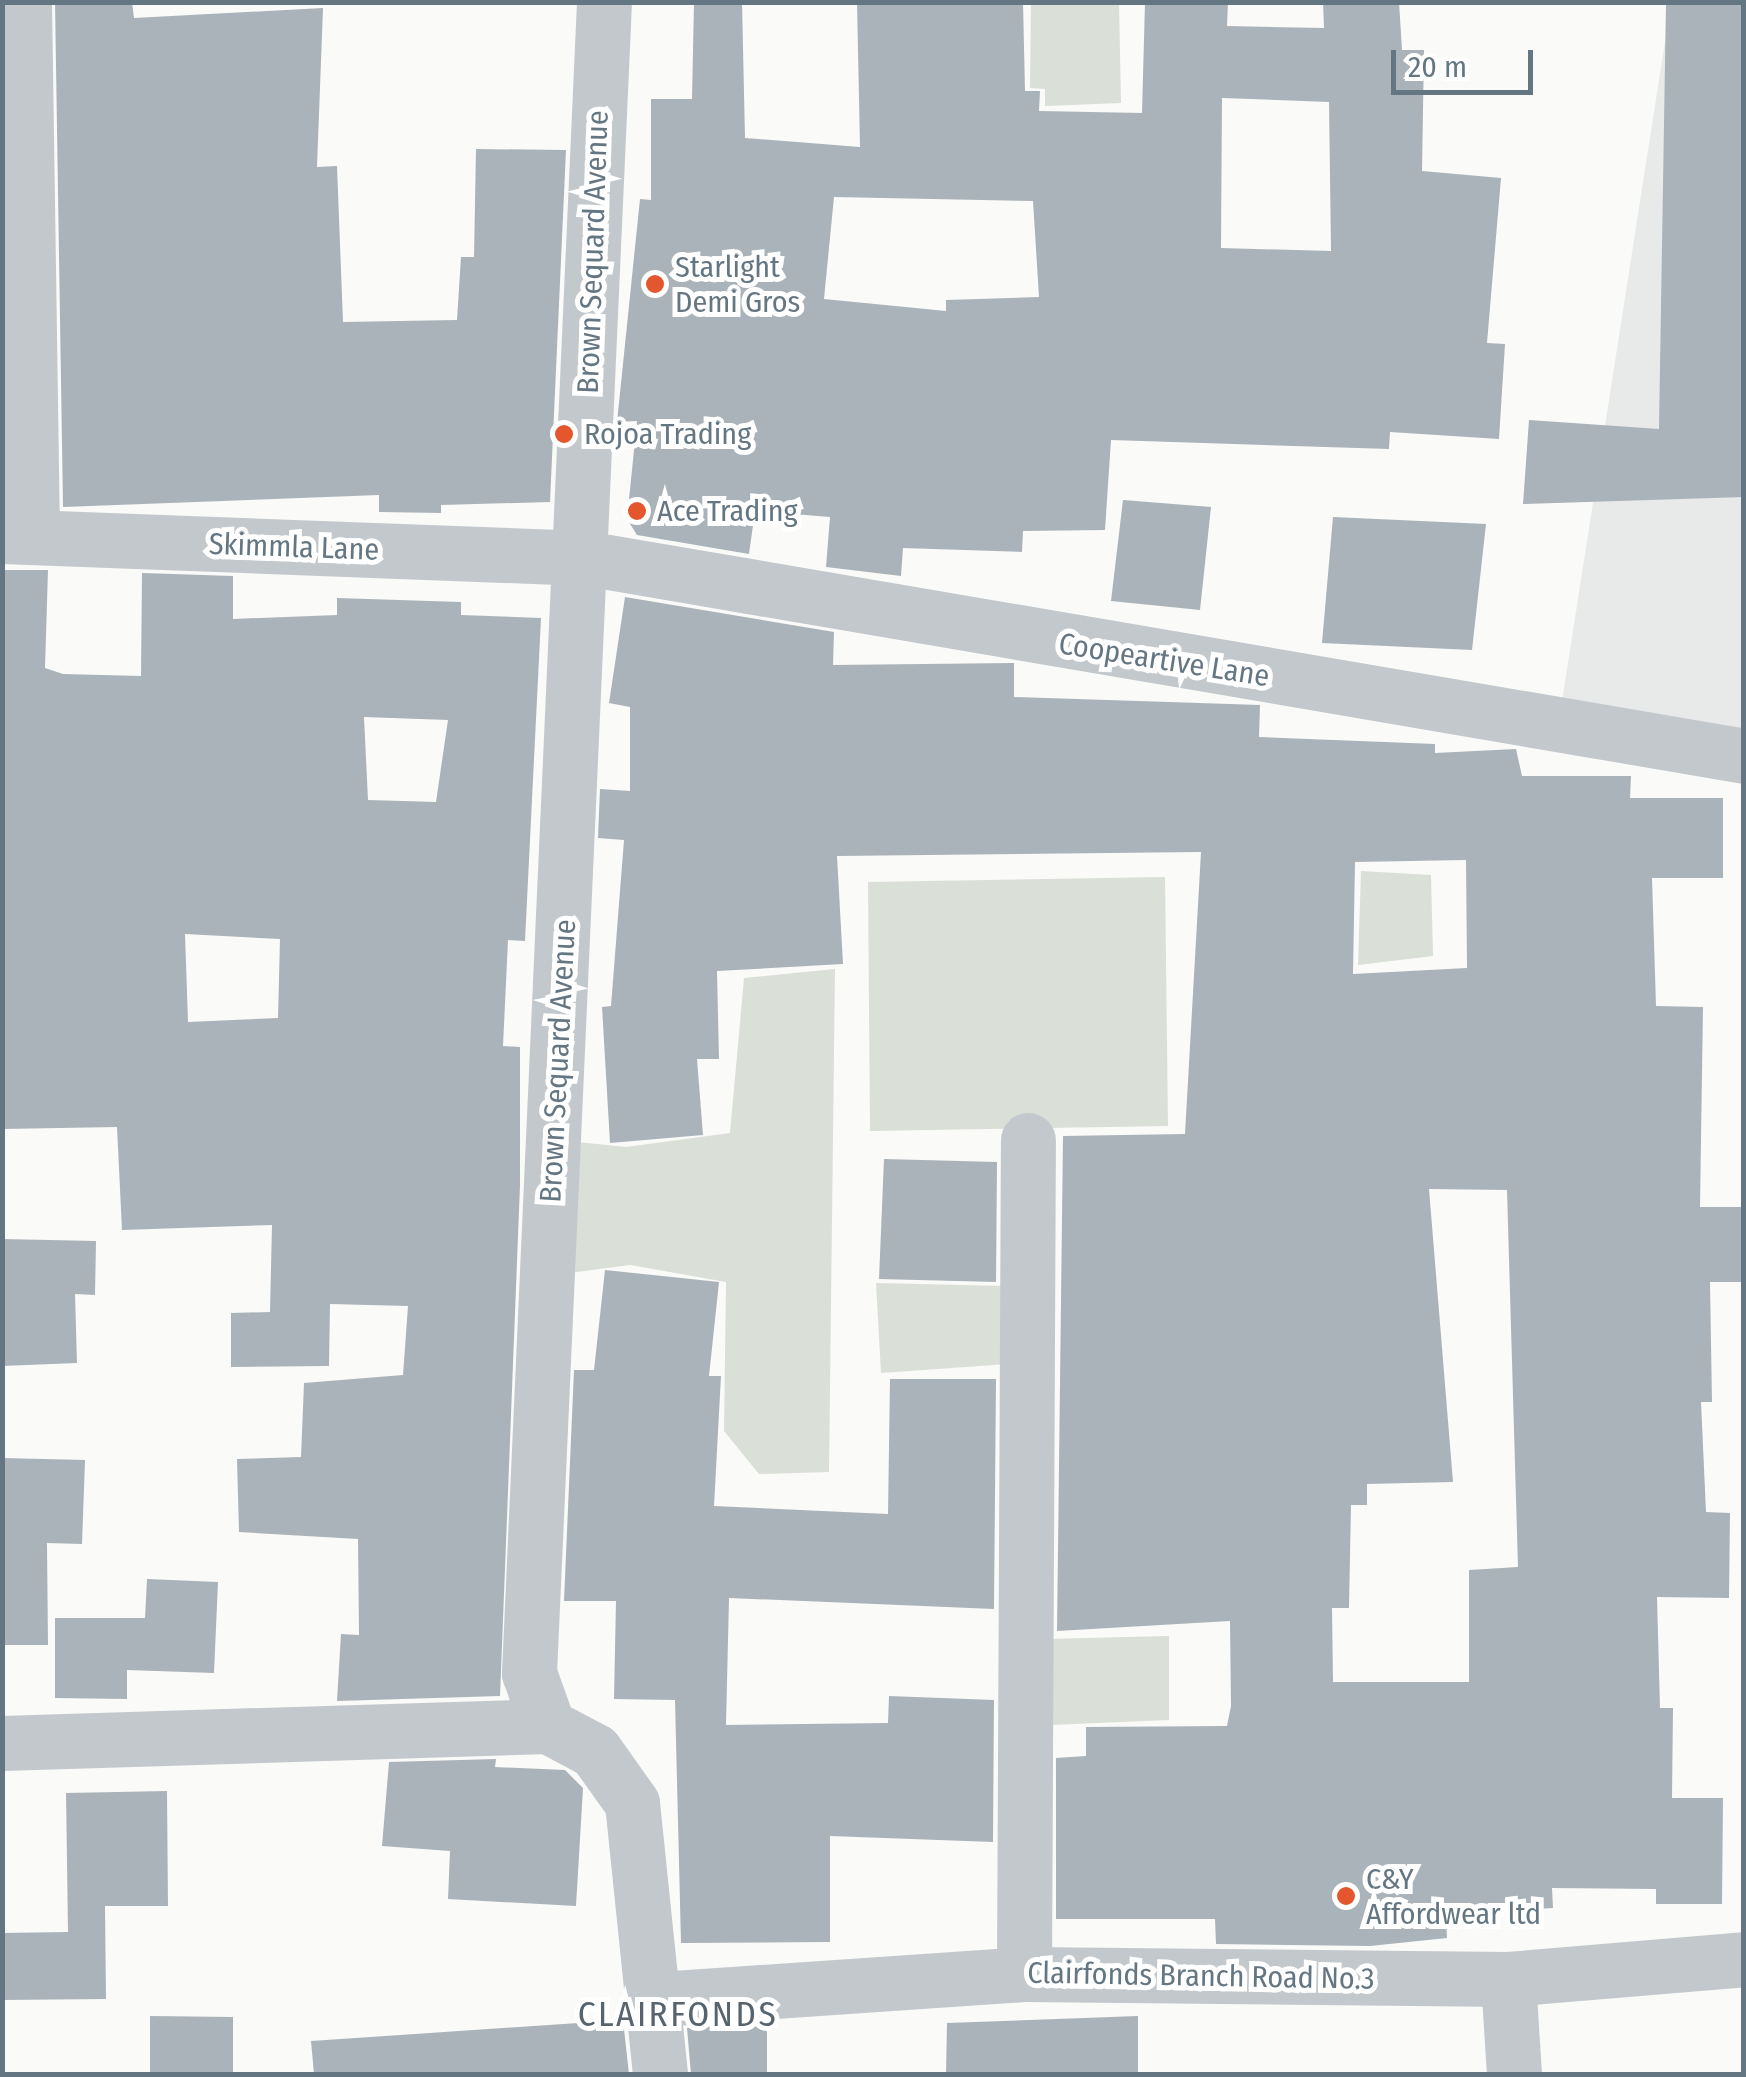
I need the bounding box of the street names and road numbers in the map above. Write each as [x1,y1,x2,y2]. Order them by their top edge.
street label: Brown Sequard Avenue [570,110,616,394]
street label: Skimmla Lane [208,526,380,568]
street label: Coopeartive Lane [1056,626,1272,694]
street label: Brown Sequard Avenue [533,919,583,1203]
street label: Clairfonds Branch Road No.3 [1027,1955,1375,1997]

